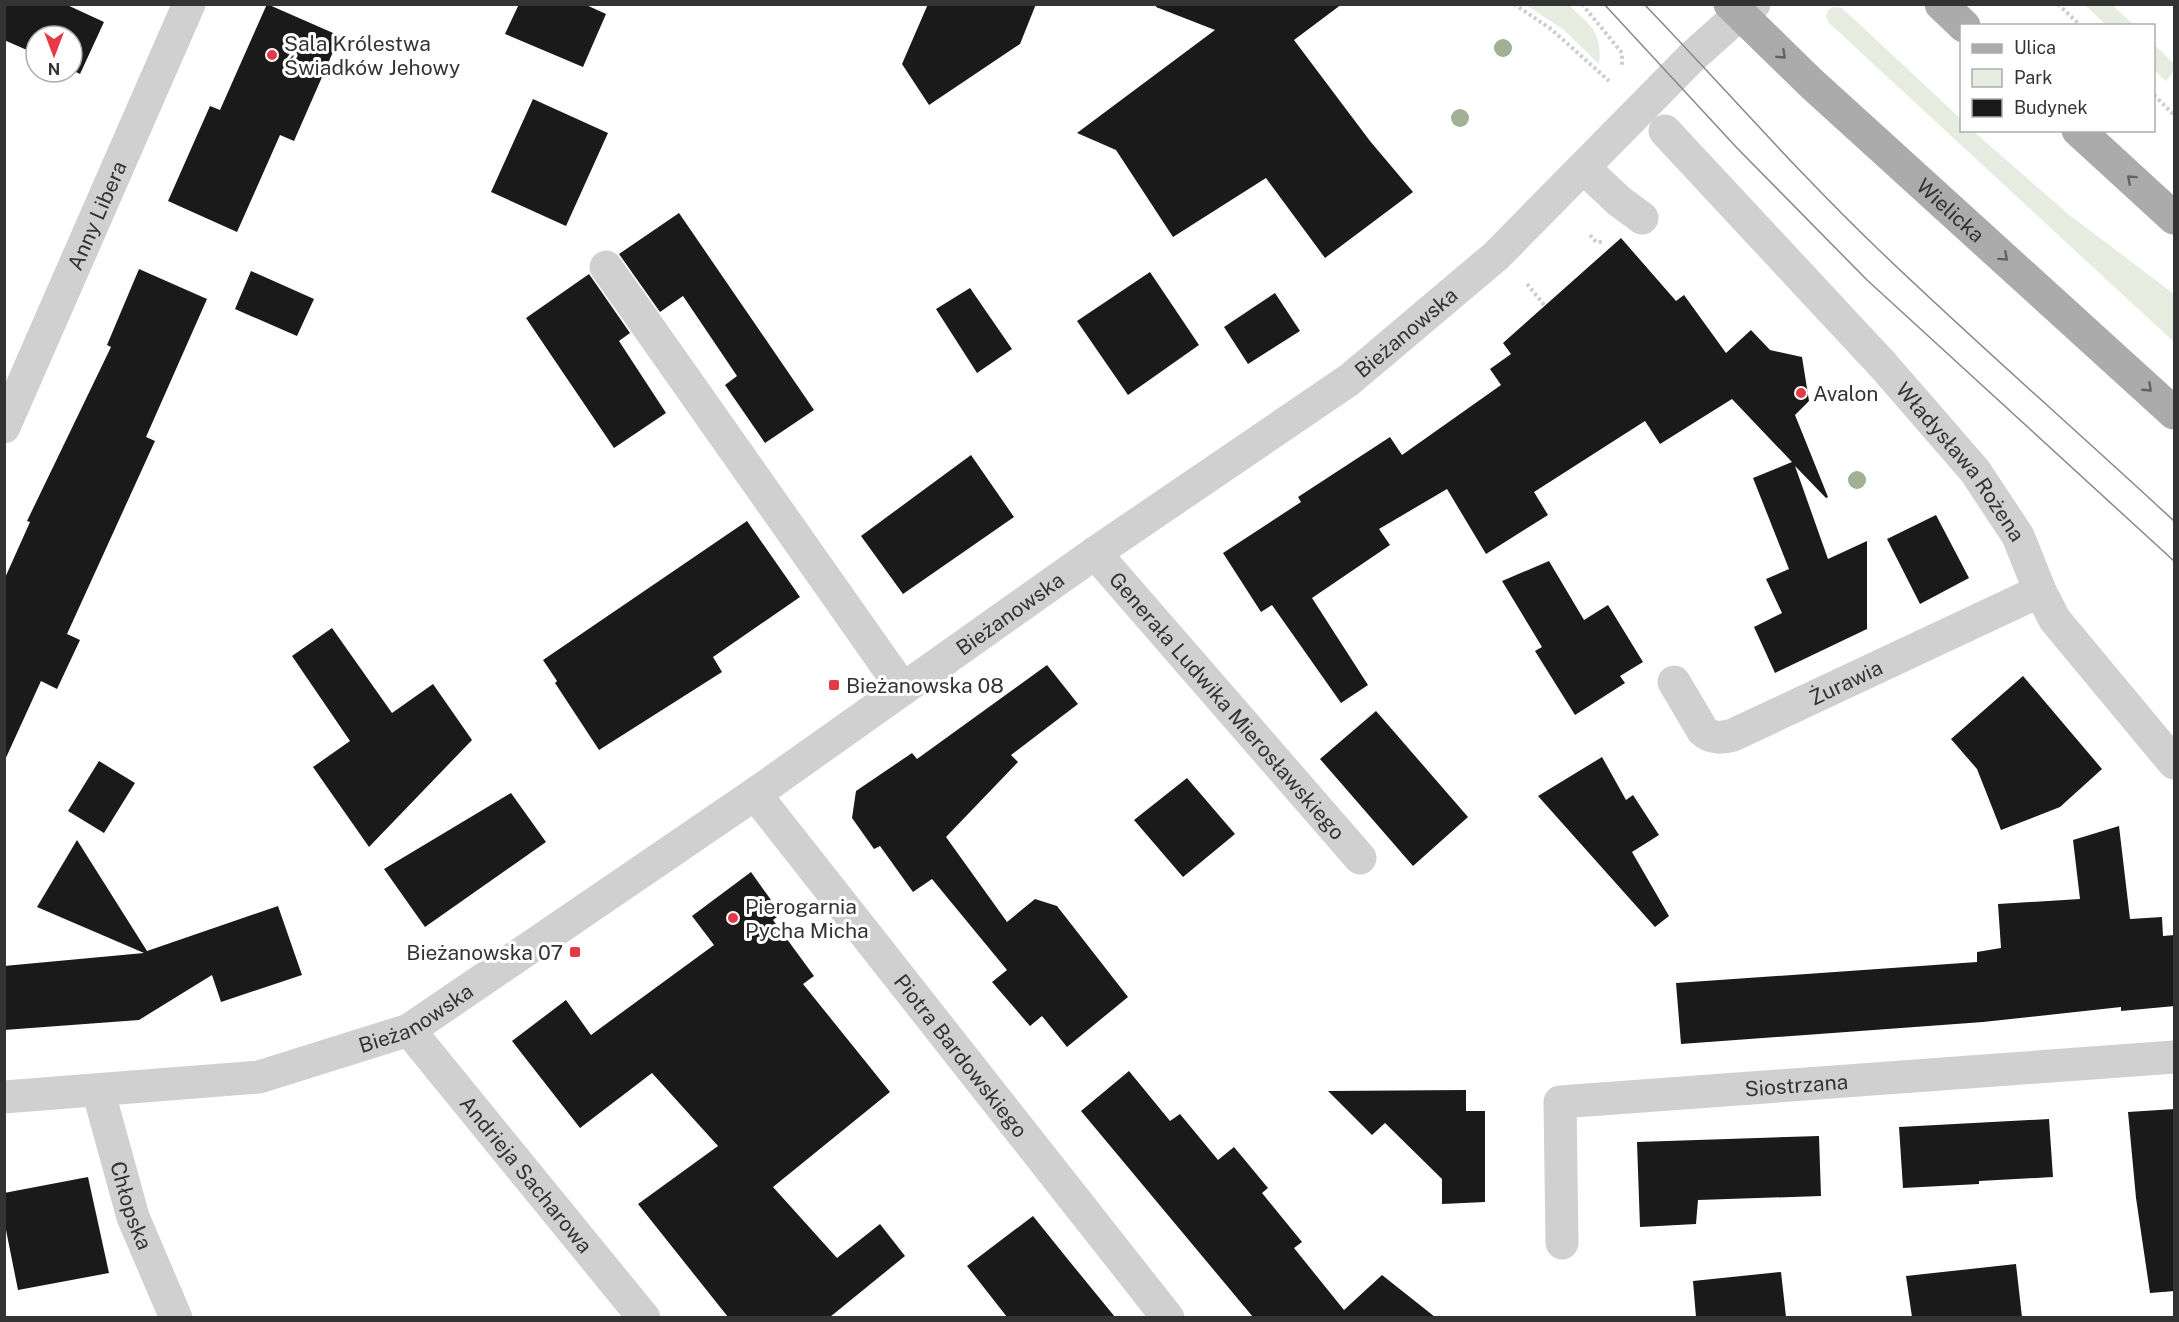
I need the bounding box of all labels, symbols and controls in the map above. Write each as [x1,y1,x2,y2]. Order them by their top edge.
north arrow [24,24,84,84]
legend [1960,24,2155,132]
place label: Sala Królestwa Świadków Jehowy [284,31,460,80]
text: Ulica [2014,37,2056,58]
marker: Sala Królestwa Świadków Jehowy [265,48,279,62]
one-way arrow [1775,48,1785,59]
text: N [48,59,60,78]
text: Park [2014,67,2052,88]
text: Budynek [2014,97,2088,118]
street label: Anny Libera [62,157,131,274]
street label: Wielicka [1912,173,1990,247]
one-way arrow [2127,175,2138,186]
one-way arrow [1997,250,2007,261]
street label: Bieżanowska [1349,282,1462,383]
street label: Władysława Rożena [1891,377,2030,546]
place label: Avalon [1813,381,1878,406]
one-way arrow [2141,381,2151,392]
marker: Avalon [1794,386,1808,400]
street label: Bieżanowska [951,567,1069,660]
street label: Generała Ludwika Mierosławskiego [1104,567,1351,844]
street label: Żurawia [1805,654,1886,710]
place label: Bieżanowska 08 [846,673,1004,698]
marker: Bieżanowska 08 [827,678,841,692]
place label: Pierogarnia Pycha Micha [745,894,869,943]
marker: Pierogarnia Pycha Micha [726,911,740,925]
place label: Bieżanowska 07 [406,940,563,965]
marker: Bieżanowska 07 [568,945,582,959]
street label: Piotra Bardowskiego [889,969,1033,1142]
street label: Bieżanowska [355,978,477,1058]
street label: Siostrzana [1744,1068,1849,1101]
street label: Andrieja Sacharowa [455,1090,598,1258]
street label: Chłopska [106,1158,158,1253]

